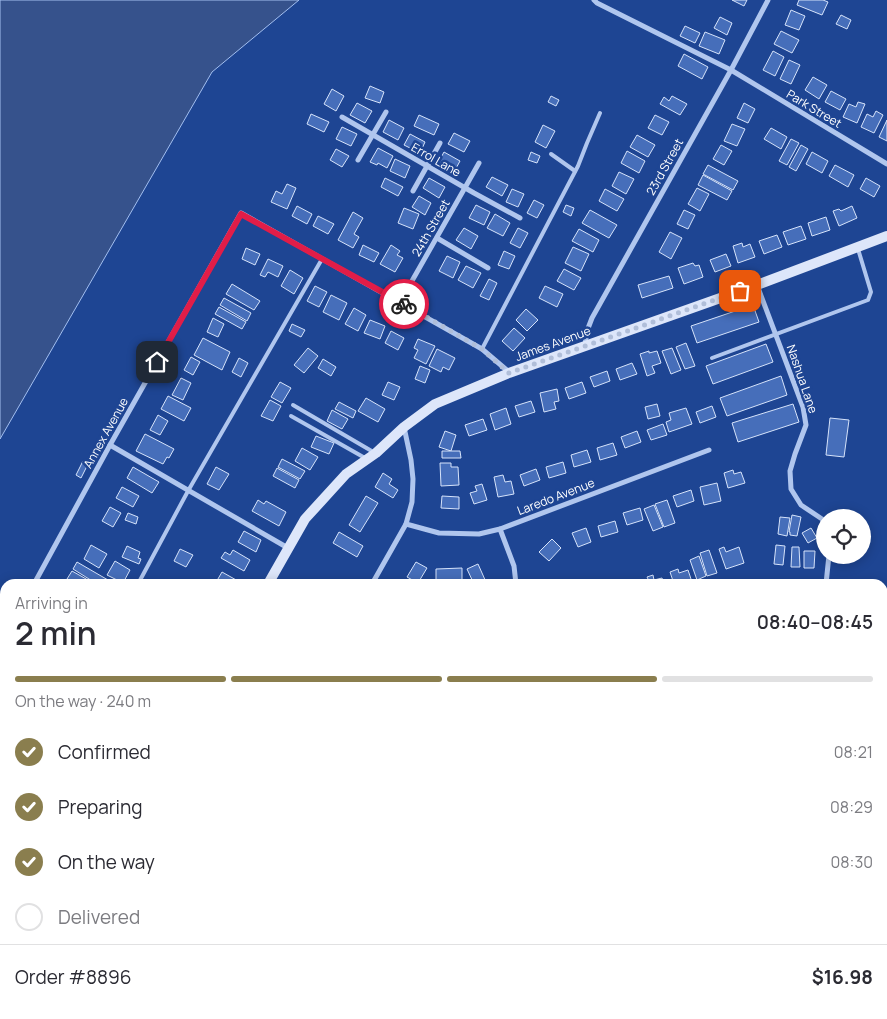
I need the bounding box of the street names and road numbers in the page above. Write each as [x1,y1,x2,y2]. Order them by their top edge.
street label: Park Street [783,85,845,132]
street label: 23rd Street [642,135,687,198]
street label: Errol Lane [408,139,464,181]
street label: 24th Street [407,196,454,259]
street label: James Avenue [513,322,593,365]
street label: Nashua Lane [783,342,822,415]
street label: Annex Avenue [79,394,132,471]
street label: Laredo Avenue [515,474,597,519]

